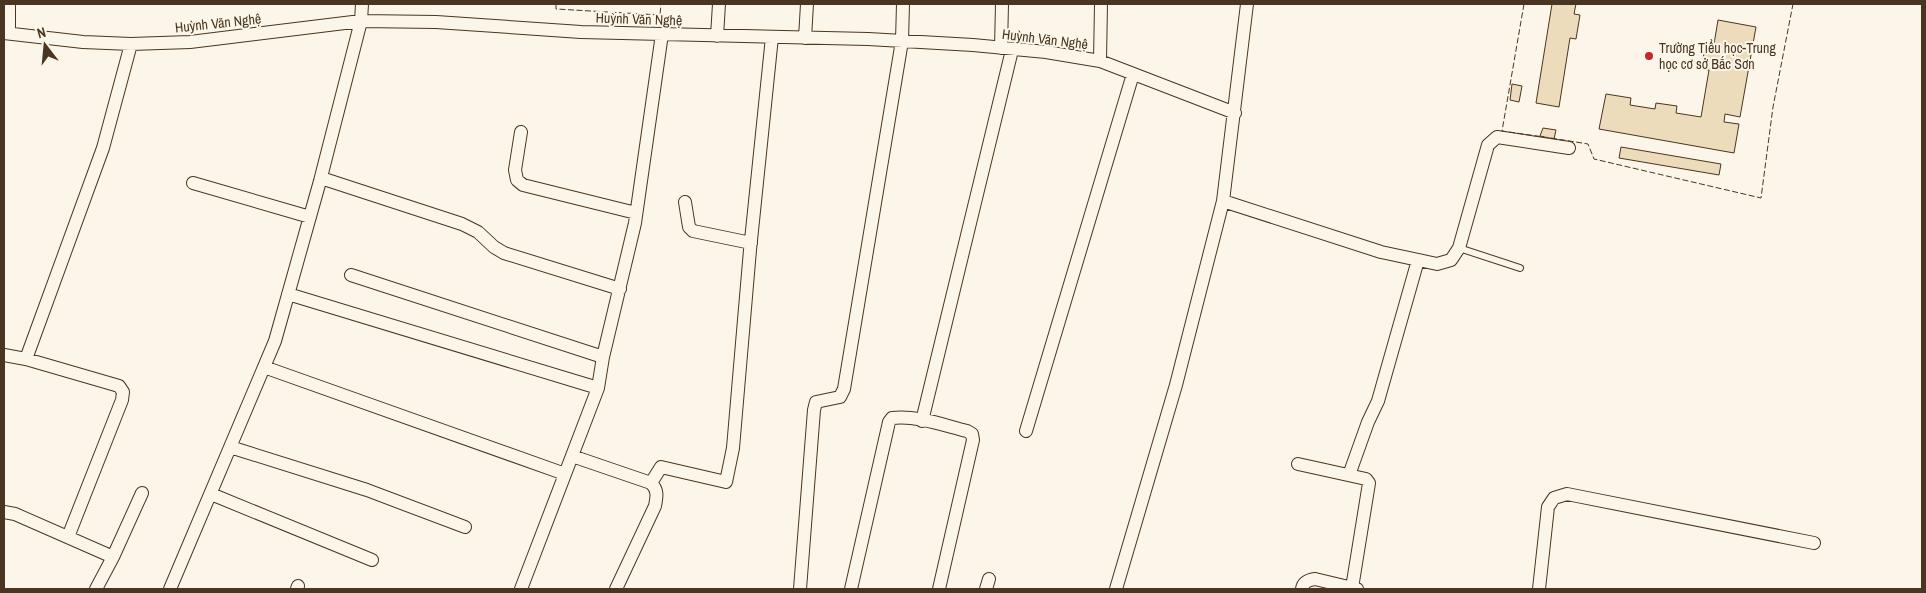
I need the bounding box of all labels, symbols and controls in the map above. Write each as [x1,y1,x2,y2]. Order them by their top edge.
street label: Huỳnh Văn Nghệ [595,8,683,30]
street label: Huỳnh Văn Nghệ [174,10,262,36]
north arrow [20,20,70,70]
text: N [35,23,48,42]
street label: Huỳnh Văn Nghệ [1001,25,1089,53]
place label: Trường Tiểu học-Trung học cơ sở Bắc Sơn [1659,39,1776,73]
marker: Trường Tiểu học-Trung học cơ sở Bắc Sơn [1643,50,1655,62]

